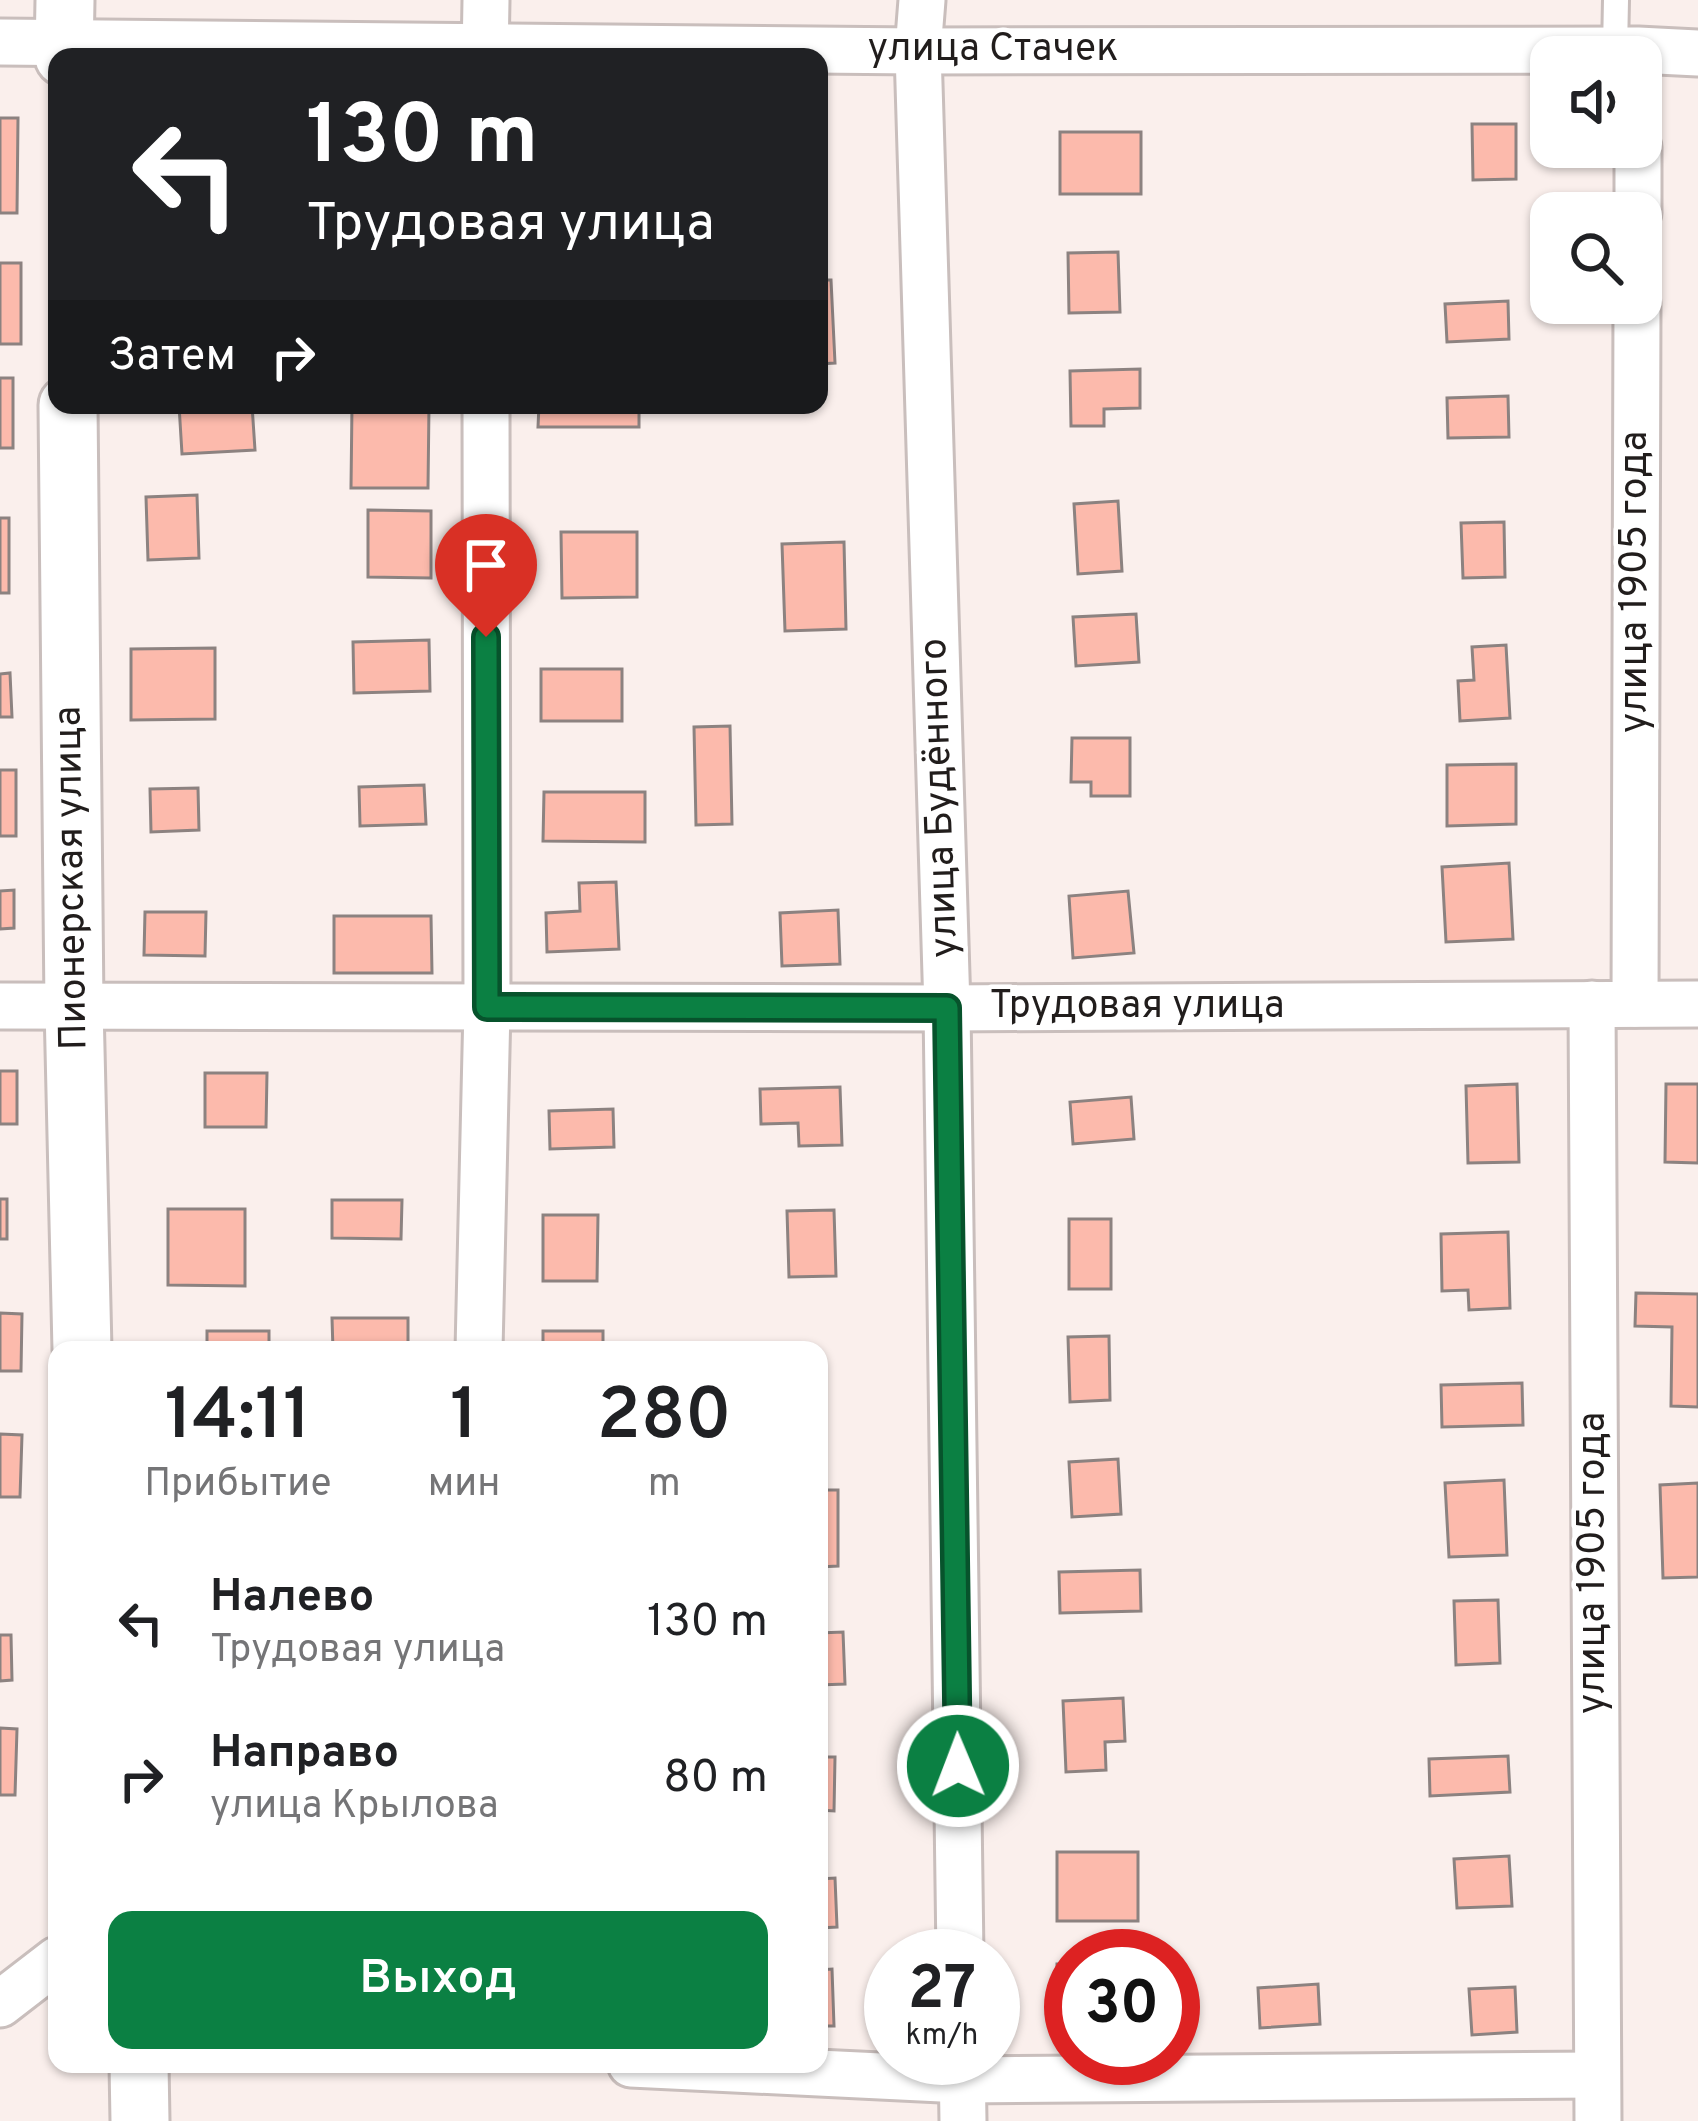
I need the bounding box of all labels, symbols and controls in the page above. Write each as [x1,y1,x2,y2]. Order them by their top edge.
street label: улица Стачек [868,26,1118,75]
map controls [1530,36,1662,324]
button: sound [1530,36,1662,168]
text: 130 m [306,87,538,193]
icon: left [108,96,264,252]
text: Трудовая улица [306,191,715,260]
button: search [1530,192,1662,324]
icon: right [260,324,326,390]
text: Затем [108,329,236,386]
street label: улица 1905 года [1612,431,1661,733]
pin [435,514,537,637]
icon: arrive [453,532,519,598]
street label: улица Будённого [911,637,971,959]
street label: Пионерская улица [45,705,101,1051]
street label: Трудовая улица [989,983,1285,1032]
text: 14:11 [164,1373,311,1465]
text: 1 [450,1373,478,1465]
text: 280 [597,1373,732,1465]
street label: улица 1905 года [1570,1412,1619,1714]
text: Прибытие [144,1461,331,1510]
text: мин [428,1461,500,1510]
text: m [648,1461,681,1510]
text: Налево [210,1570,374,1627]
icon: left [108,1590,174,1656]
text: 130 m [647,1595,768,1652]
text: Трудовая улица [210,1627,505,1676]
position arrow [895,1703,1021,1829]
text: Направо [210,1726,399,1783]
icon: right [108,1746,174,1812]
text: 80 m [663,1751,768,1808]
text: улица Крылова [210,1783,499,1832]
button: Выход [108,1911,768,2049]
speed limit sign: 30 [1044,1929,1200,2085]
text: 27 [908,1954,976,2030]
text: km/h [906,2018,978,2055]

